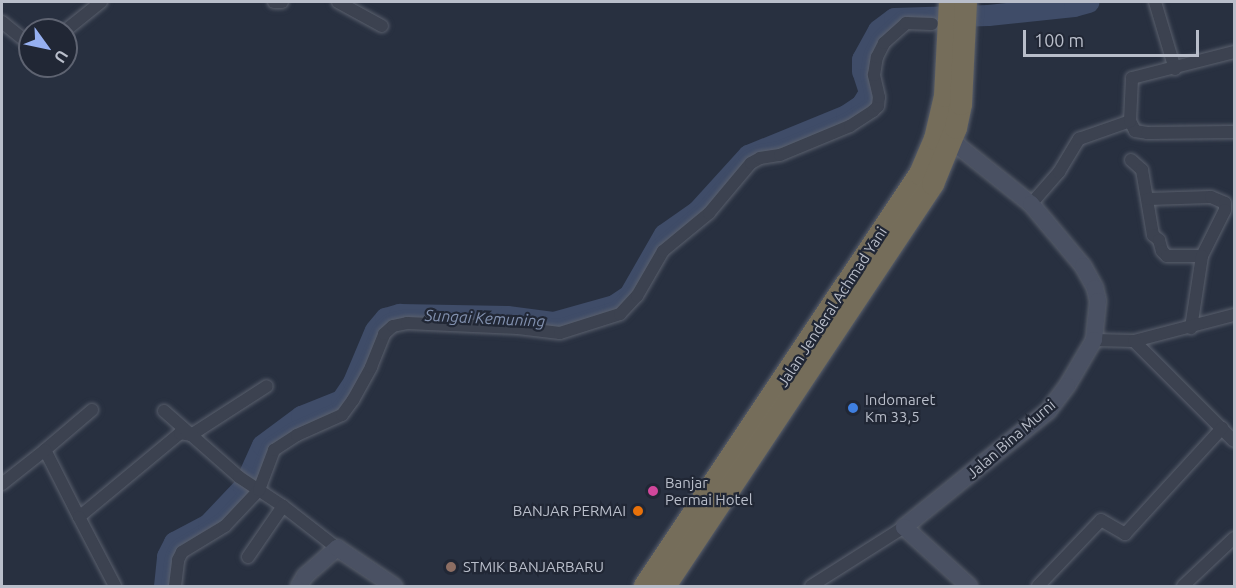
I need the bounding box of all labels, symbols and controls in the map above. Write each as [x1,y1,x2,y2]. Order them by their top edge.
north arrow [18,18,78,78]
scale bar [1026,18,1202,56]
text: 100 m [1034,30,1084,50]
text: U [51,47,72,66]
street label: Jalan Jenderal Achmad Yani [774,224,890,390]
water label: Sungai Kemuning [424,305,546,331]
place label: Indomaret Km 33,5 [865,390,935,425]
street label: Jalan Bina Murni [963,396,1059,482]
marker: Indomaret Km 33,5 [846,401,860,415]
place label: Banjar Permai Hotel [665,473,753,508]
marker: Banjar Permai Hotel [646,484,660,498]
place label: BANJAR PERMAI [513,502,626,520]
marker: BANJAR PERMAI [631,504,645,518]
place label: STMIK BANJARBARU [463,558,604,576]
marker: STMIK BANJARBARU [444,560,458,574]

